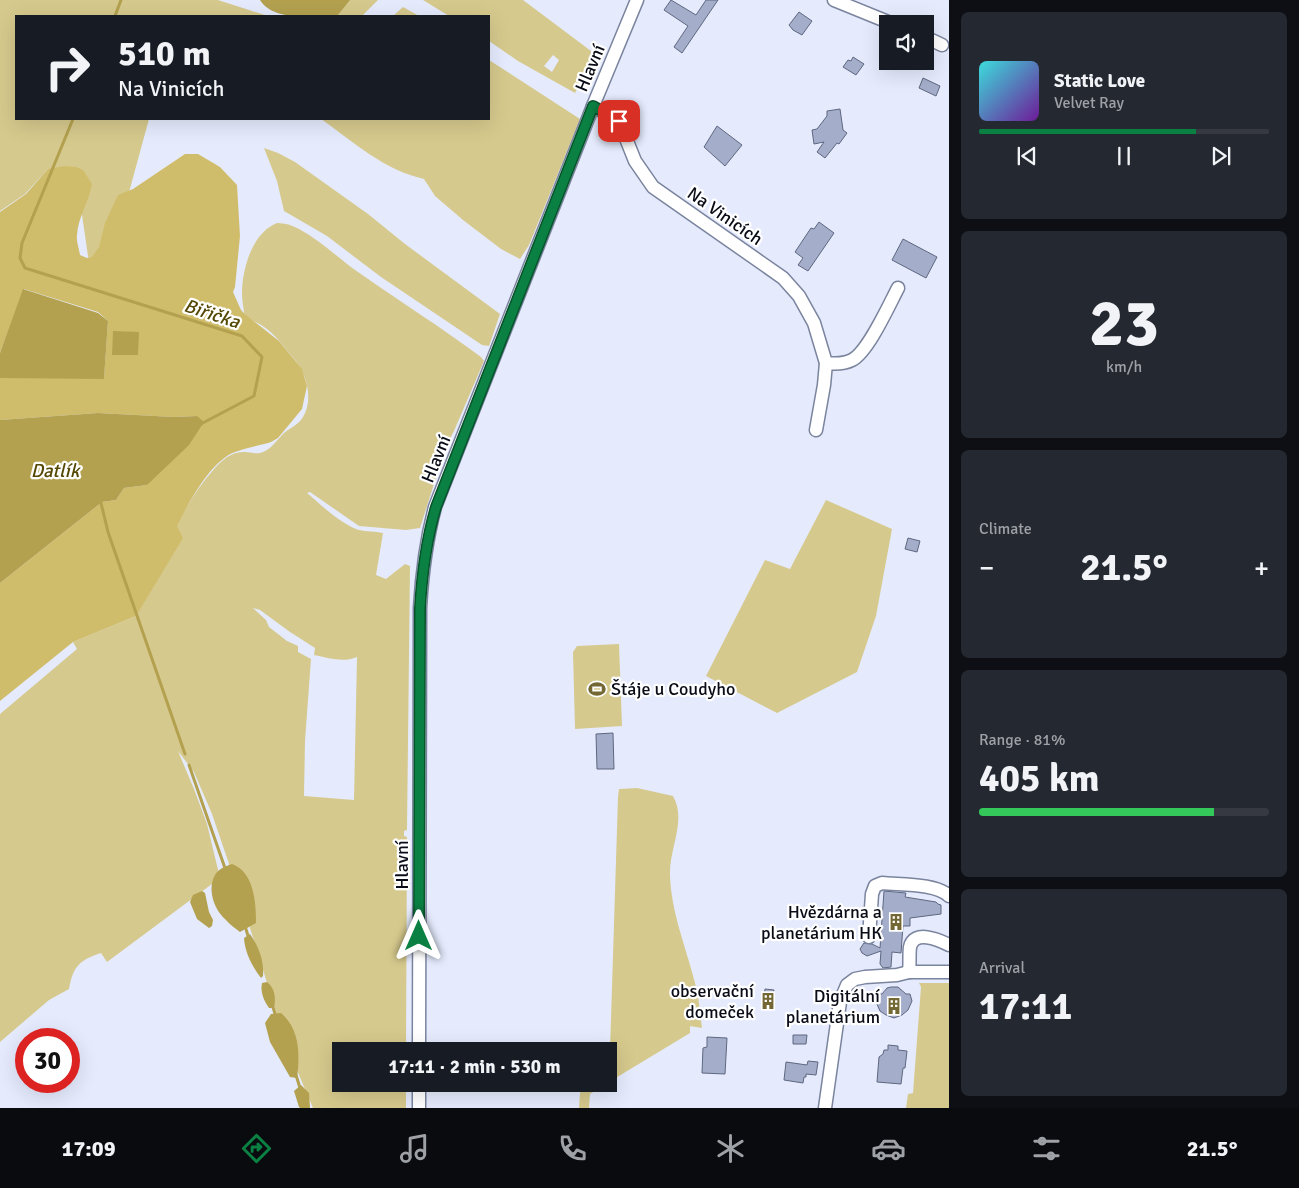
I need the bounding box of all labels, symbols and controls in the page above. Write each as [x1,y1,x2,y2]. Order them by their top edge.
map controls [879,15,934,70]
button: sound [879,15,934,70]
text: 510 m [118,32,211,75]
icon: right [35,35,100,100]
street label: Hlavní [570,41,610,95]
text: Static Love [1054,69,1145,93]
text: Na Vinicích [118,75,224,102]
text: Velvet Ray [1054,93,1124,113]
pin [598,100,640,142]
icon: arrive [605,107,633,135]
icon: previous [1013,142,1041,170]
icon: pause [1110,142,1138,170]
icon: next [1207,142,1235,170]
street label: Na Vinicích [683,182,767,250]
text: 23 [1089,284,1159,364]
water label: Biřička [181,294,244,335]
text: km/h [1106,357,1142,377]
street label: Hlavní [417,432,455,486]
water label: Datlík [31,459,81,483]
text: Climate [979,519,1032,539]
text: 21.5° [1080,544,1168,591]
text: − [979,551,994,585]
text: + [1254,551,1269,585]
place label: Štáje u Coudyho [611,678,735,700]
sports icon: Štáje u Coudyho [587,679,607,699]
text: Range · 81% [979,730,1065,750]
text: 405 km [979,755,1100,802]
street label: Hlavní [391,840,413,890]
place label: Hvězdárna a planetárium HK [761,901,882,944]
position arrow [392,909,444,961]
building icon: Hvězdárna a planetárium HK [886,912,906,932]
text: Arrival [979,958,1025,978]
place label: observační domeček [671,980,754,1023]
text: 17:11 [979,983,1072,1030]
place label: Digitální planetárium [786,985,880,1028]
building icon: observační domeček [758,991,778,1011]
building icon: Digitální planetárium [884,996,904,1016]
speed limit sign: 30 [15,1028,80,1093]
text: 17:11 · 2 min · 530 m [388,1055,561,1079]
icon: directions [239,1131,274,1166]
icon: music [397,1131,432,1166]
icon: phone [555,1131,590,1166]
icon: climate [713,1131,748,1166]
icon: car [871,1131,906,1166]
icon: filters [1029,1131,1064,1166]
text: 17:09 [62,1135,116,1162]
text: 21.5° [1187,1135,1237,1162]

